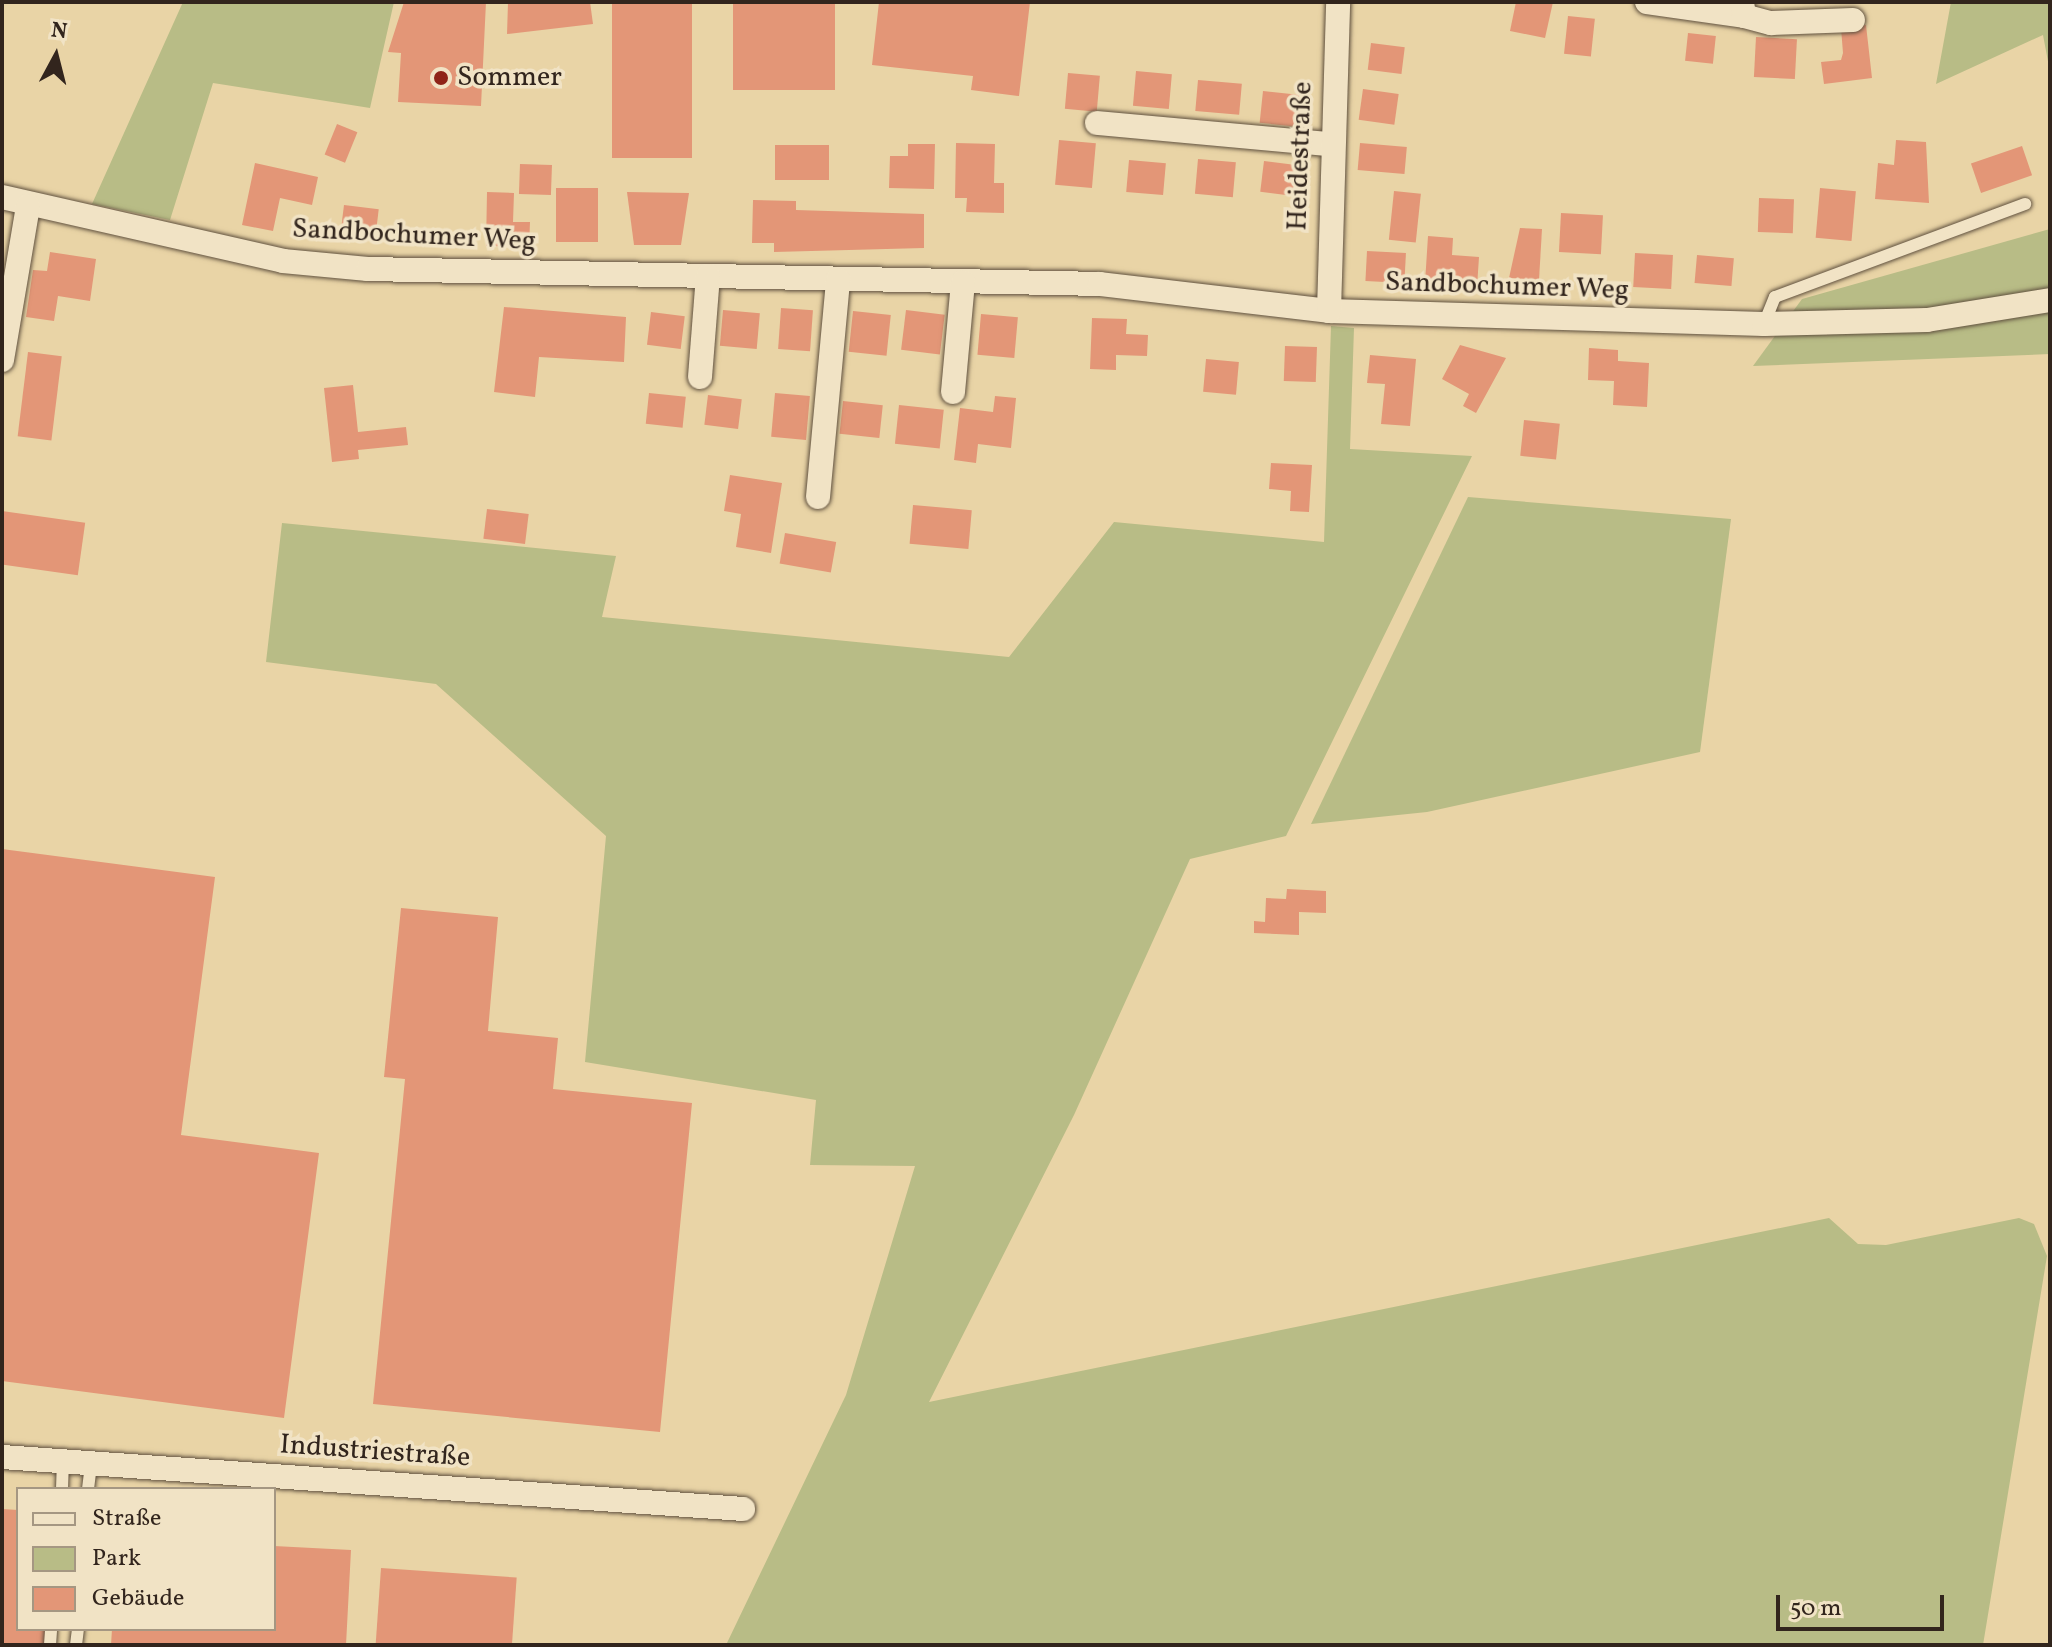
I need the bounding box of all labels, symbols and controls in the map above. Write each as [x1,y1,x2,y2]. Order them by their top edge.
text: N [49,15,69,48]
north arrow [16,16,96,96]
place label: Sommer [457,61,562,95]
marker: Sommer [432,69,450,87]
street label: Heidestraße [1282,81,1320,231]
street label: Sandbochumer Weg [291,213,537,259]
street label: Sandbochumer Weg [1384,266,1630,308]
street label: Industriestraße [279,1429,471,1475]
legend [16,1487,276,1631]
text: Straße [92,1502,161,1536]
text: Park [92,1542,141,1576]
scale bar [1780,1579,1948,1629]
text: Gebäude [92,1582,184,1616]
text: 50 m [1790,1592,1842,1626]

